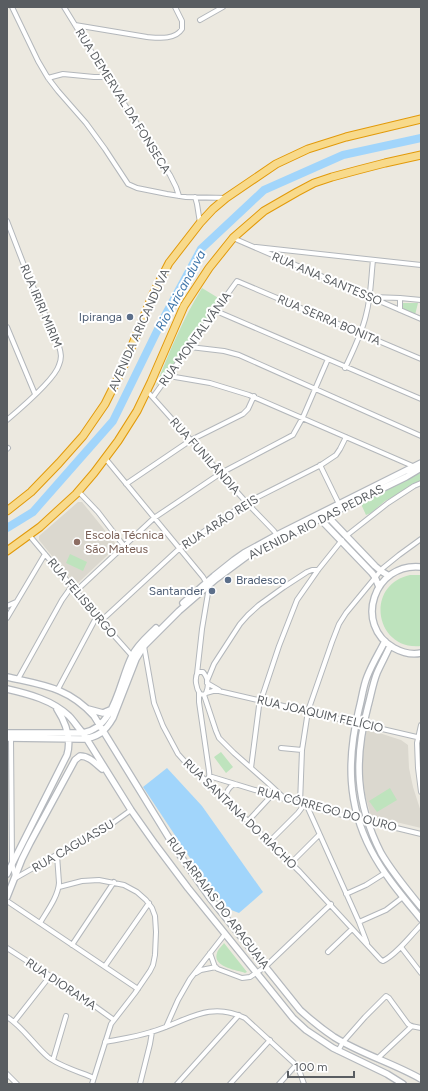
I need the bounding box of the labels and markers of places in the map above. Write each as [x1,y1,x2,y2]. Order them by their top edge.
place label: Ipiranga [79,310,122,324]
marker: Ipiranga [125,312,135,322]
place label: Escola Técnica São Mateus [85,528,164,556]
marker: Escola Técnica São Mateus [72,537,82,547]
place label: Bradesco [236,573,286,587]
marker: Bradesco [223,575,233,585]
place label: Santander [149,584,204,598]
marker: Santander [207,586,217,596]

